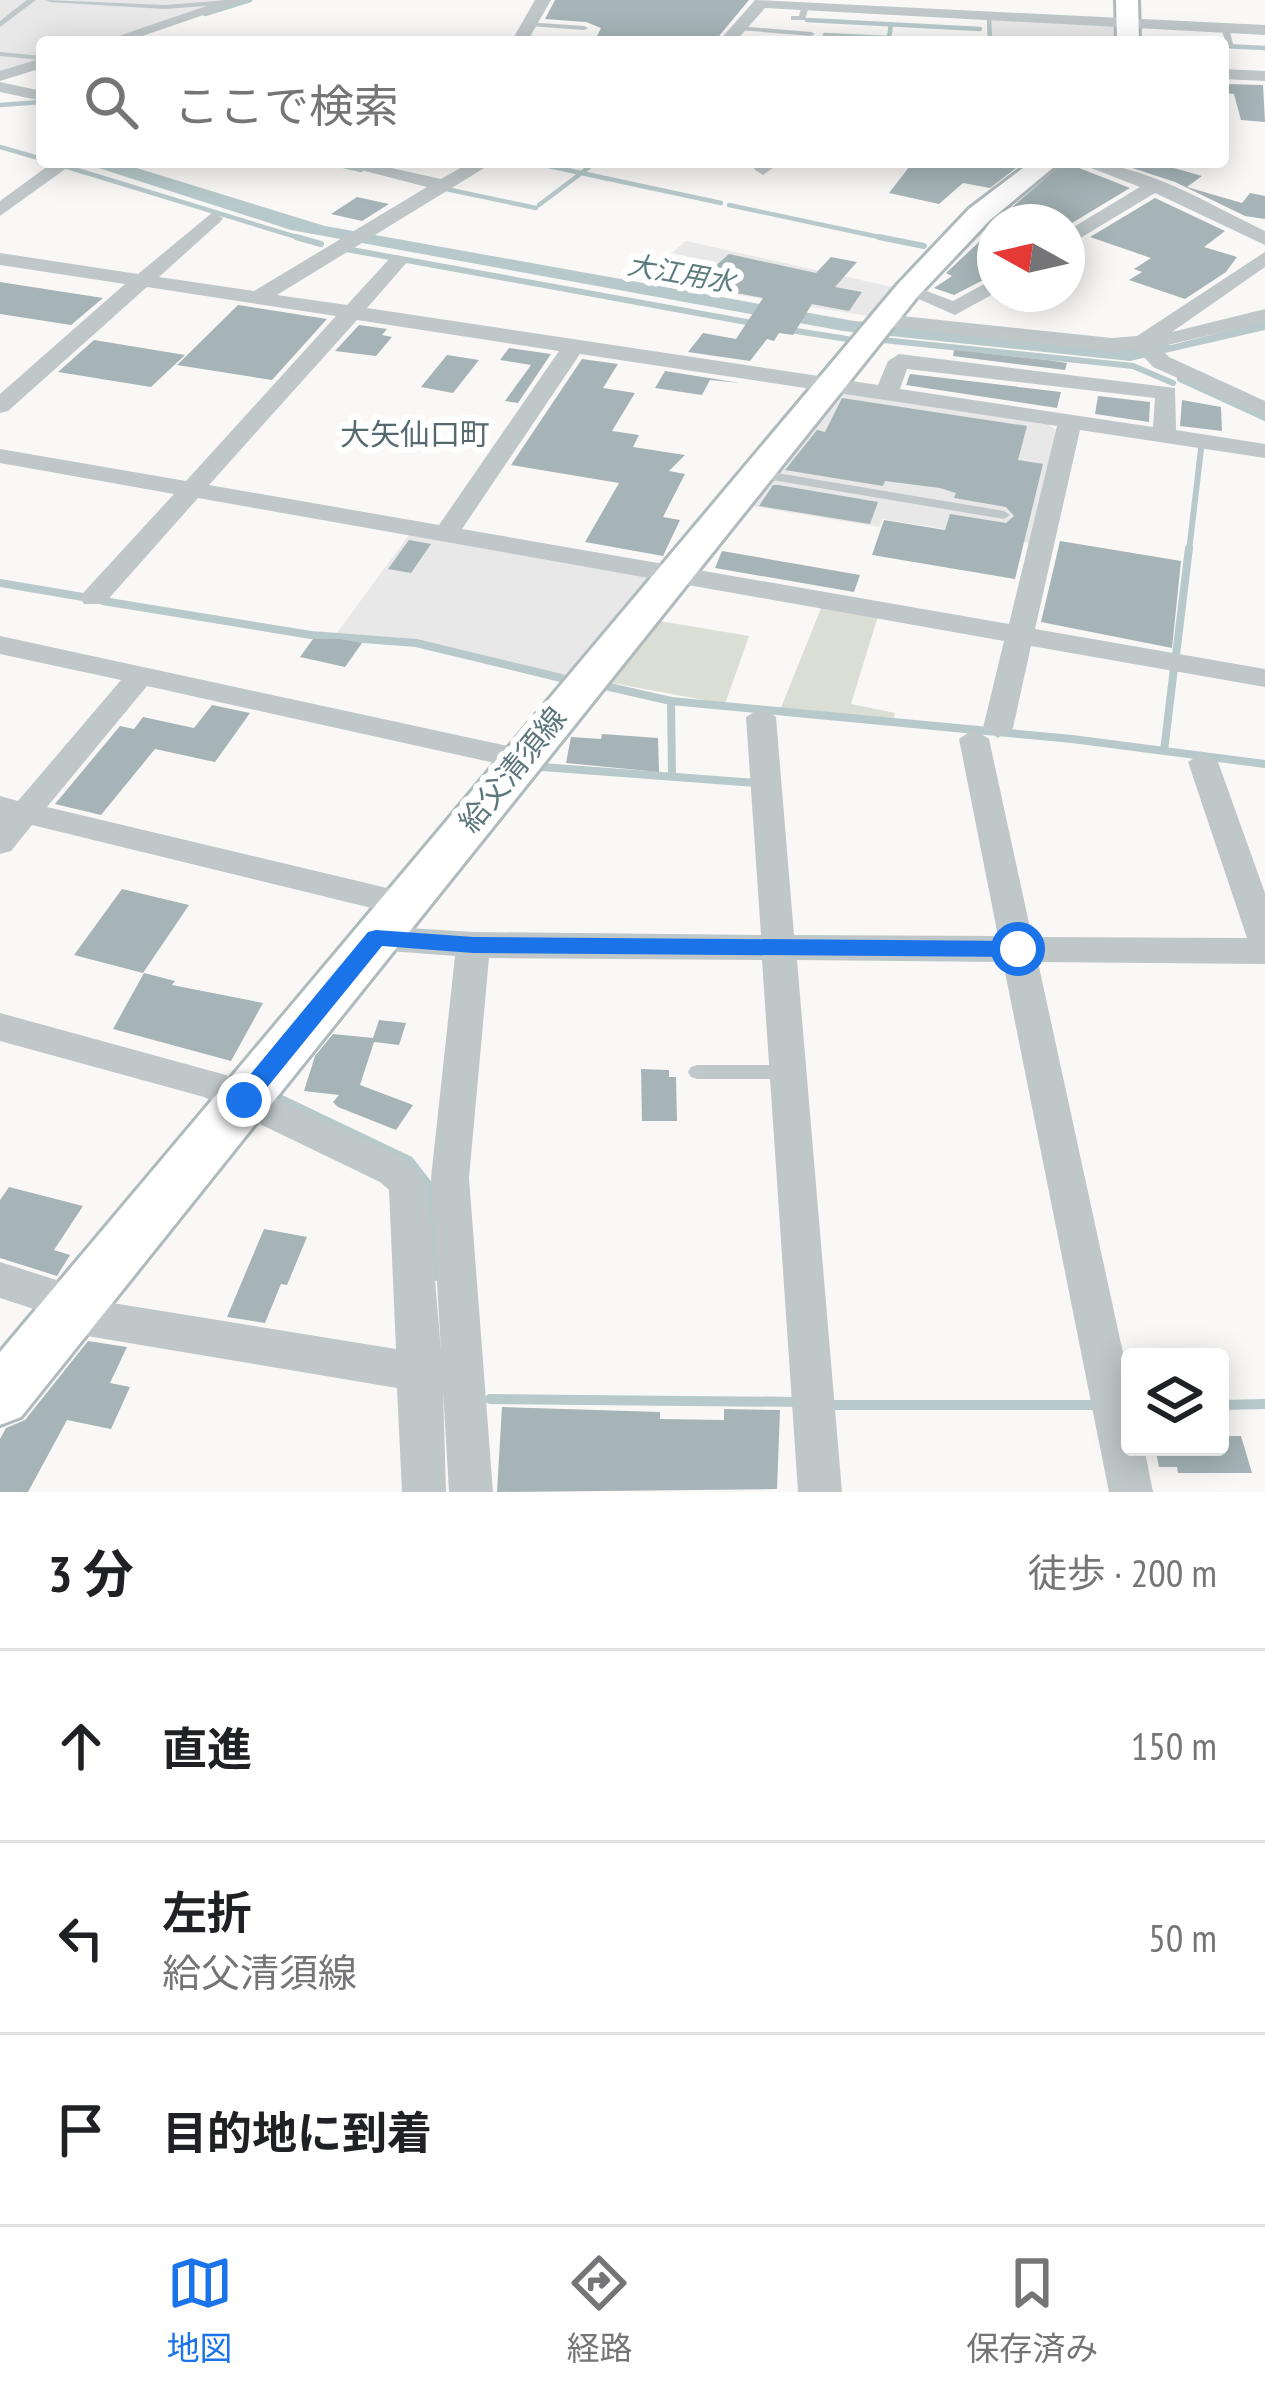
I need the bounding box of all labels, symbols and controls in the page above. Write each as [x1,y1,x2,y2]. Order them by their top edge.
search box [36,36,1229,168]
icon: search [78,69,144,135]
text: ここで検索 [174,76,399,134]
north arrow [977,204,1085,312]
water label: 大江用水 [625,247,740,300]
district label: 大矢仙口町 [340,414,490,453]
street label: 給父清須線 [449,698,574,840]
route start [991,922,1045,976]
route end [217,1073,271,1127]
map controls [1121,1348,1229,1456]
button: layers [1121,1348,1229,1456]
text: 3 分 [48,1540,134,1606]
text: 徒歩 · 200 m [1028,1547,1217,1598]
icon: ahead [48,1713,114,1779]
text: 直進 [162,1719,252,1777]
text: 150 m [1131,1720,1217,1771]
text: 左折 [162,1883,252,1941]
icon: left [48,1905,114,1971]
text: 50 m [1148,1912,1217,1963]
text: 給父清須線 [162,1947,357,1998]
icon: arrive [48,2097,114,2163]
text: 目的地に到着 [162,2103,432,2161]
tab: 地図 [167,2250,233,2370]
tab: 経路 [566,2250,632,2370]
tab: 保存済み [966,2250,1098,2370]

